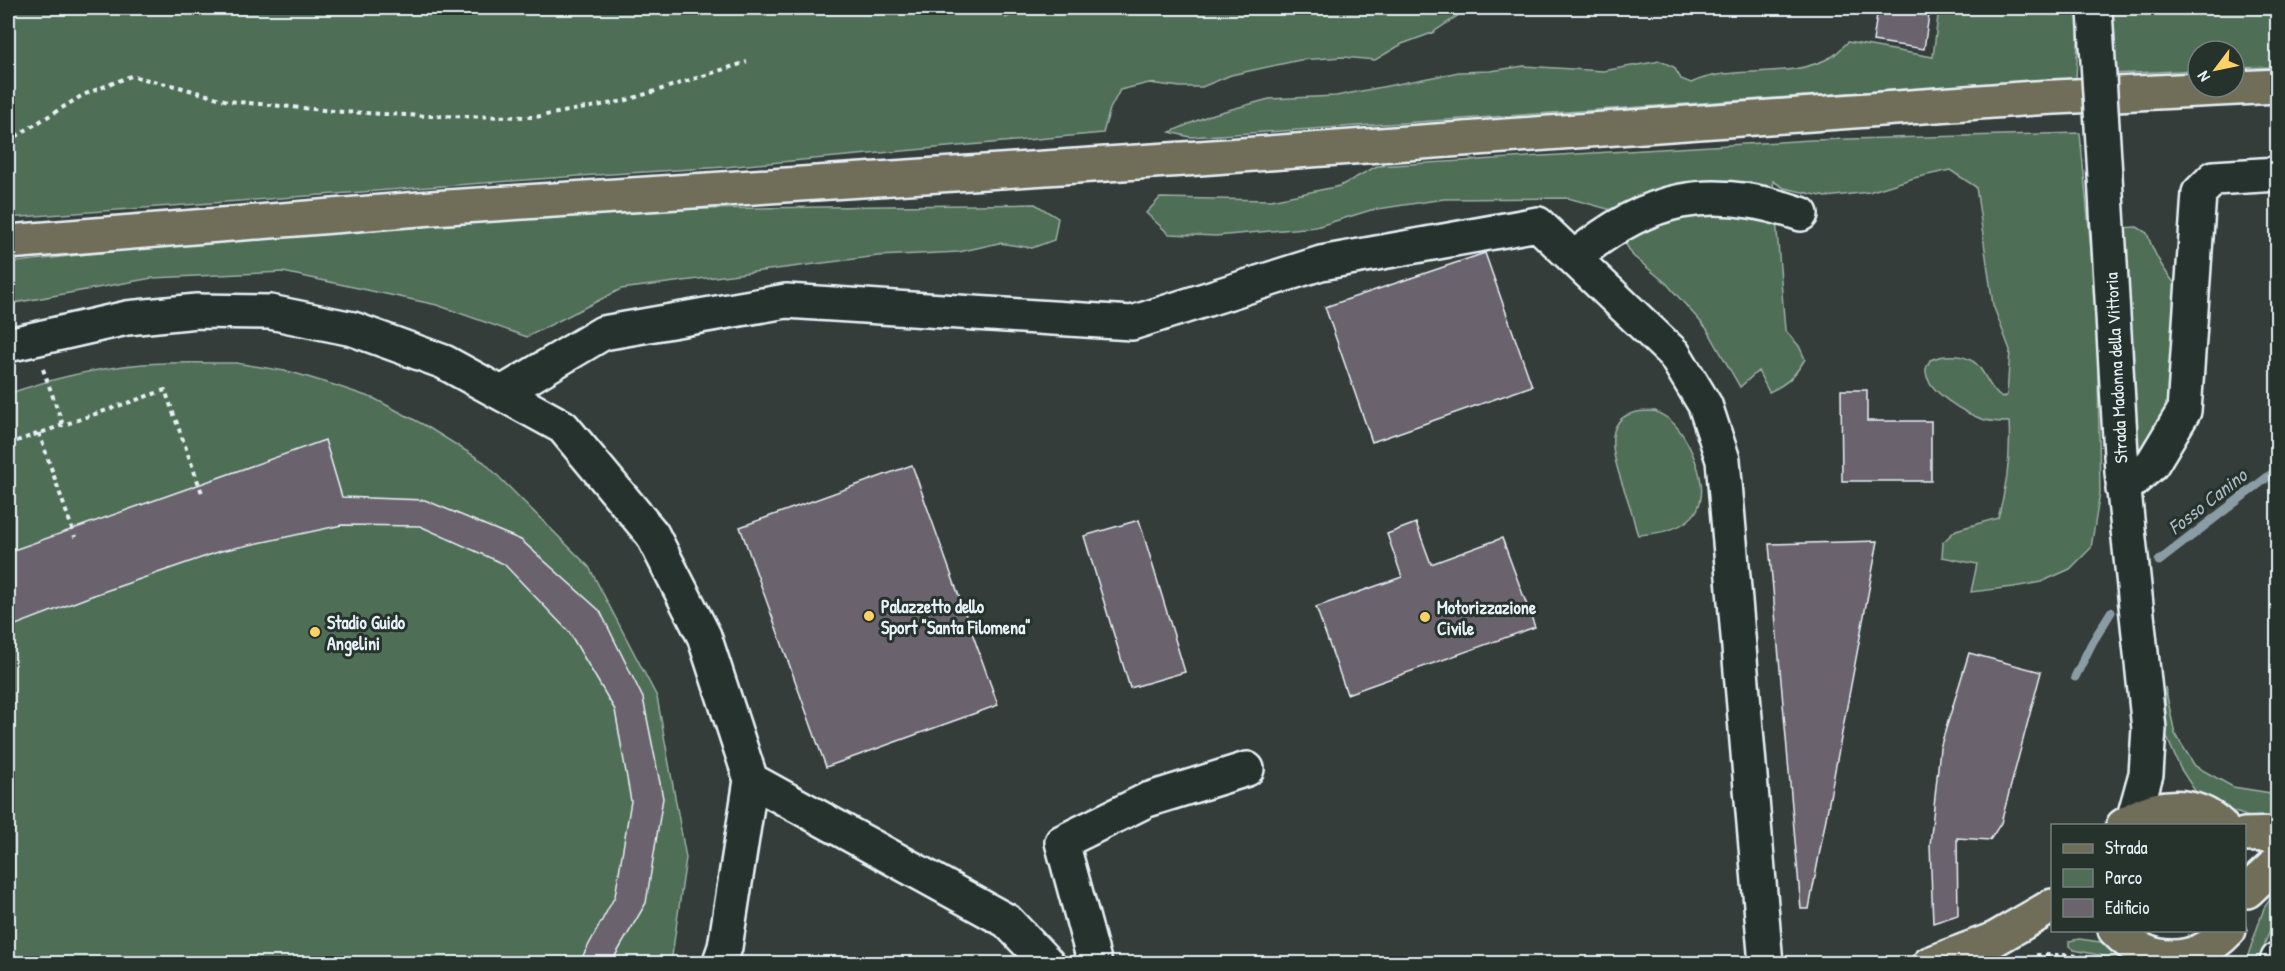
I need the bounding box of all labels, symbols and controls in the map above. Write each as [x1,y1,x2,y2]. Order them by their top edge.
north arrow [2186,39,2246,99]
text: N [2191,67,2215,86]
street label: Strada Madonna della Vittoria [2099,272,2133,464]
water label: Fosso Canino [2162,461,2253,540]
place label: Palazzetto dello Sport "Santa Filomena" [881,594,1031,641]
place label: Motorizzazione Civile [1437,595,1537,641]
marker: Palazzetto dello Sport "Santa Filomena" [862,609,876,623]
place label: Stadio Guido Angelini [327,610,406,657]
marker: Motorizzazione Civile [1418,610,1432,624]
marker: Stadio Guido Angelini [308,625,322,639]
legend [2051,824,2246,932]
text: Strada [2105,835,2148,860]
text: Parco [2105,865,2142,890]
text: Edificio [2105,895,2149,920]

